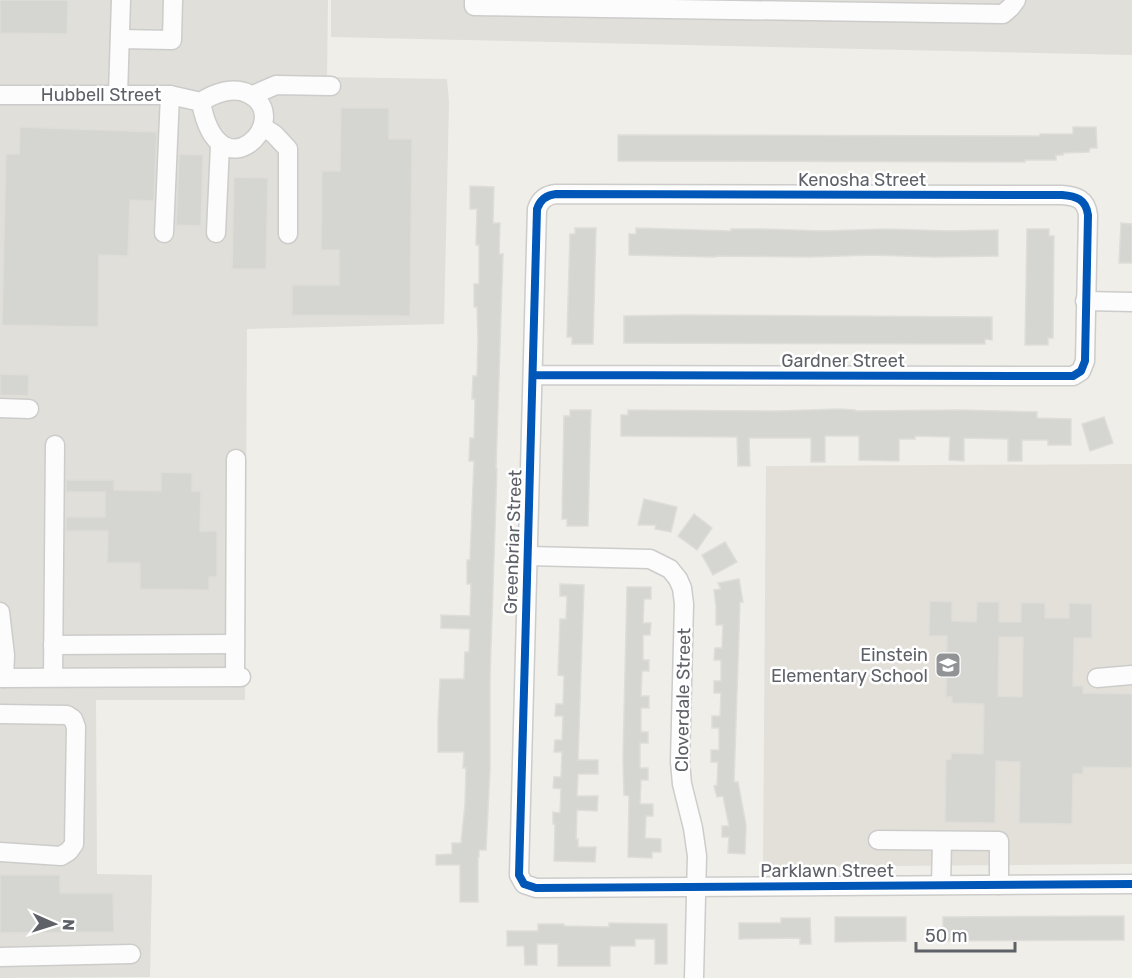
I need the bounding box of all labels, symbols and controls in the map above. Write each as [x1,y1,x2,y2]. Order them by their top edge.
street label: Hubbell Street [41,84,161,106]
street label: Kenosha Street [798,169,926,191]
street label: Gardner Street [781,350,905,372]
street label: Greenbriar Street [499,469,527,615]
street label: Cloverdale Street [671,628,695,772]
place label: Einstein Elementary School [771,644,928,687]
school or university icon: Einstein Elementary School [933,650,963,680]
street label: Parklawn Street [760,860,894,882]
north arrow [24,894,84,954]
scale bar [916,915,1015,953]
text: N [59,919,78,931]
text: 50 m [925,925,968,947]

